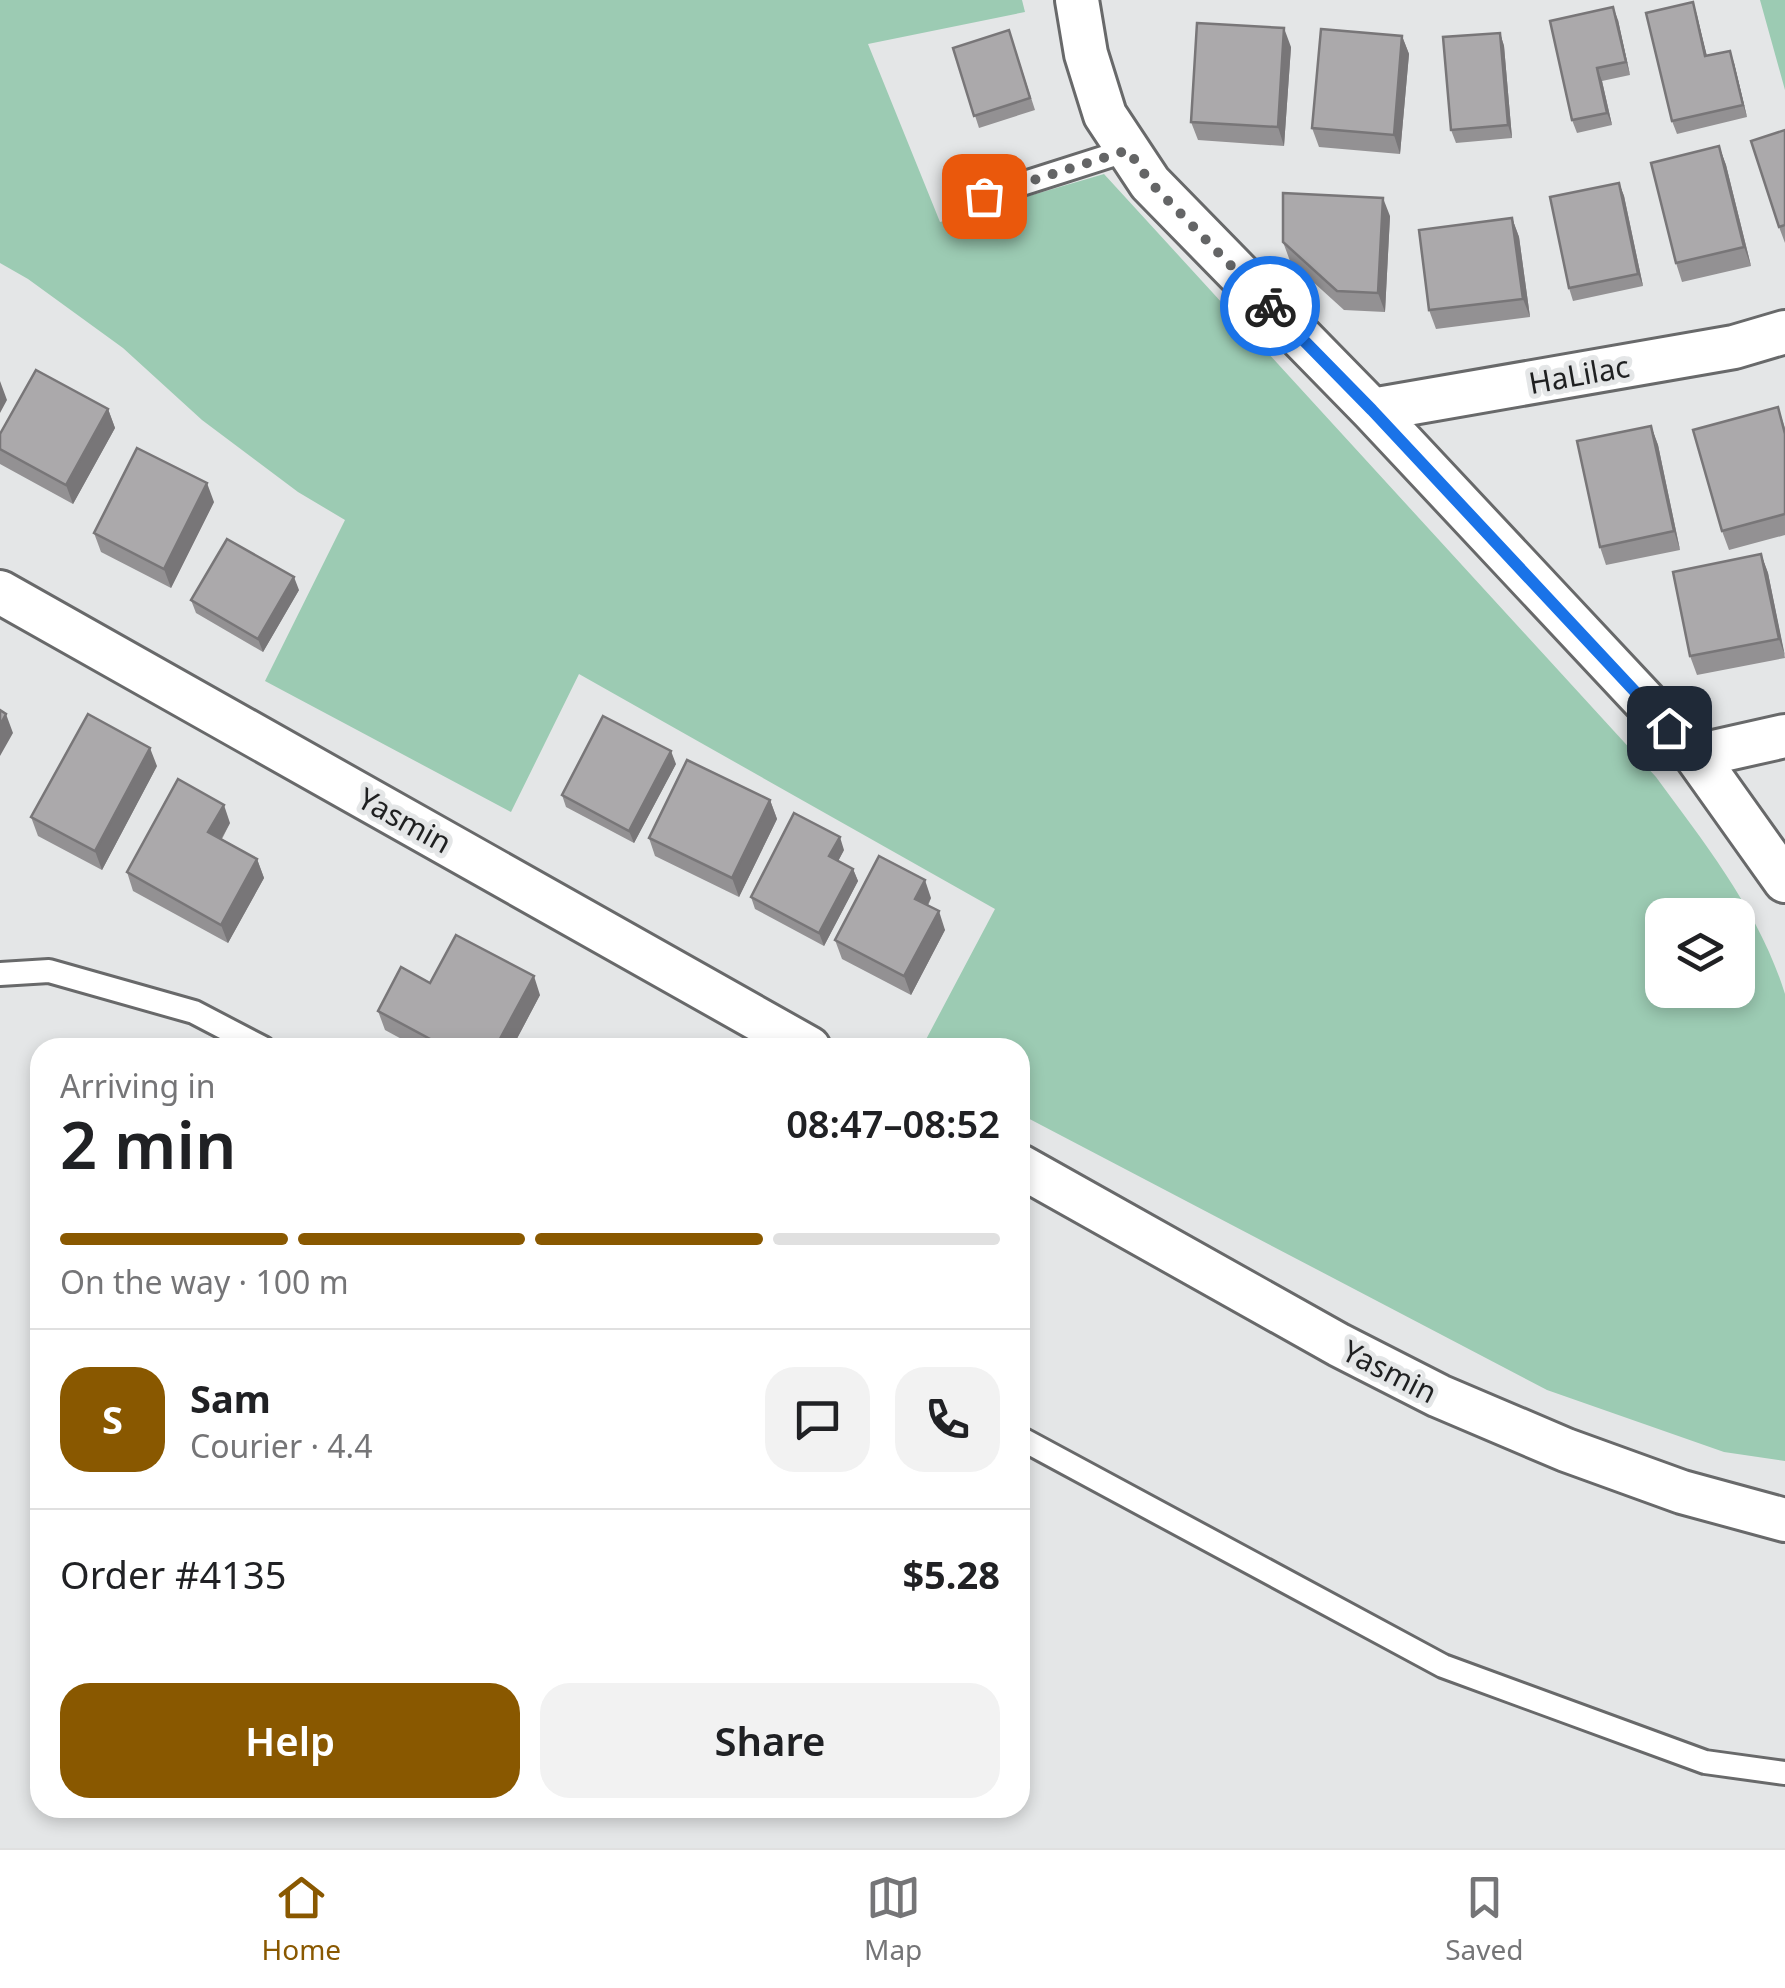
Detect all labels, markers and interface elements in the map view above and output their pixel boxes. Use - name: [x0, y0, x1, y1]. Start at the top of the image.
- pin: [942, 154, 1027, 239]
- icon: bag: [957, 169, 1012, 224]
- courier: [1220, 256, 1320, 356]
- icon: bike: [1243, 279, 1298, 334]
- street label: HaLilac: [1525, 345, 1633, 403]
- pin: [1627, 686, 1712, 771]
- icon: home: [1642, 701, 1697, 756]
- street label: Yasmin: [351, 778, 459, 862]
- map controls: [1645, 898, 1755, 1008]
- button: layers: [1645, 898, 1755, 1008]
- text: Arriving in: [60, 1064, 215, 1107]
- text: 08:47–08:52: [786, 1097, 1000, 1149]
- text: 2 min: [60, 1100, 236, 1188]
- text: On the way · 100 m: [60, 1260, 349, 1303]
- street label: Yasmin: [1336, 1330, 1444, 1412]
- button: chat: [765, 1367, 870, 1472]
- button: phone: [895, 1367, 1000, 1472]
- text: Sam: [190, 1372, 271, 1424]
- text: S: [102, 1393, 123, 1445]
- text: Courier · 4.4: [190, 1424, 373, 1467]
- text: Order #4135: [60, 1548, 286, 1600]
- text: $5.28: [902, 1548, 1000, 1600]
- button: Help: [60, 1683, 520, 1798]
- button: Share: [540, 1683, 1000, 1798]
- tab: Home: [261, 1870, 341, 1968]
- tab: Map: [864, 1870, 922, 1968]
- tab: Saved: [1445, 1870, 1524, 1968]

